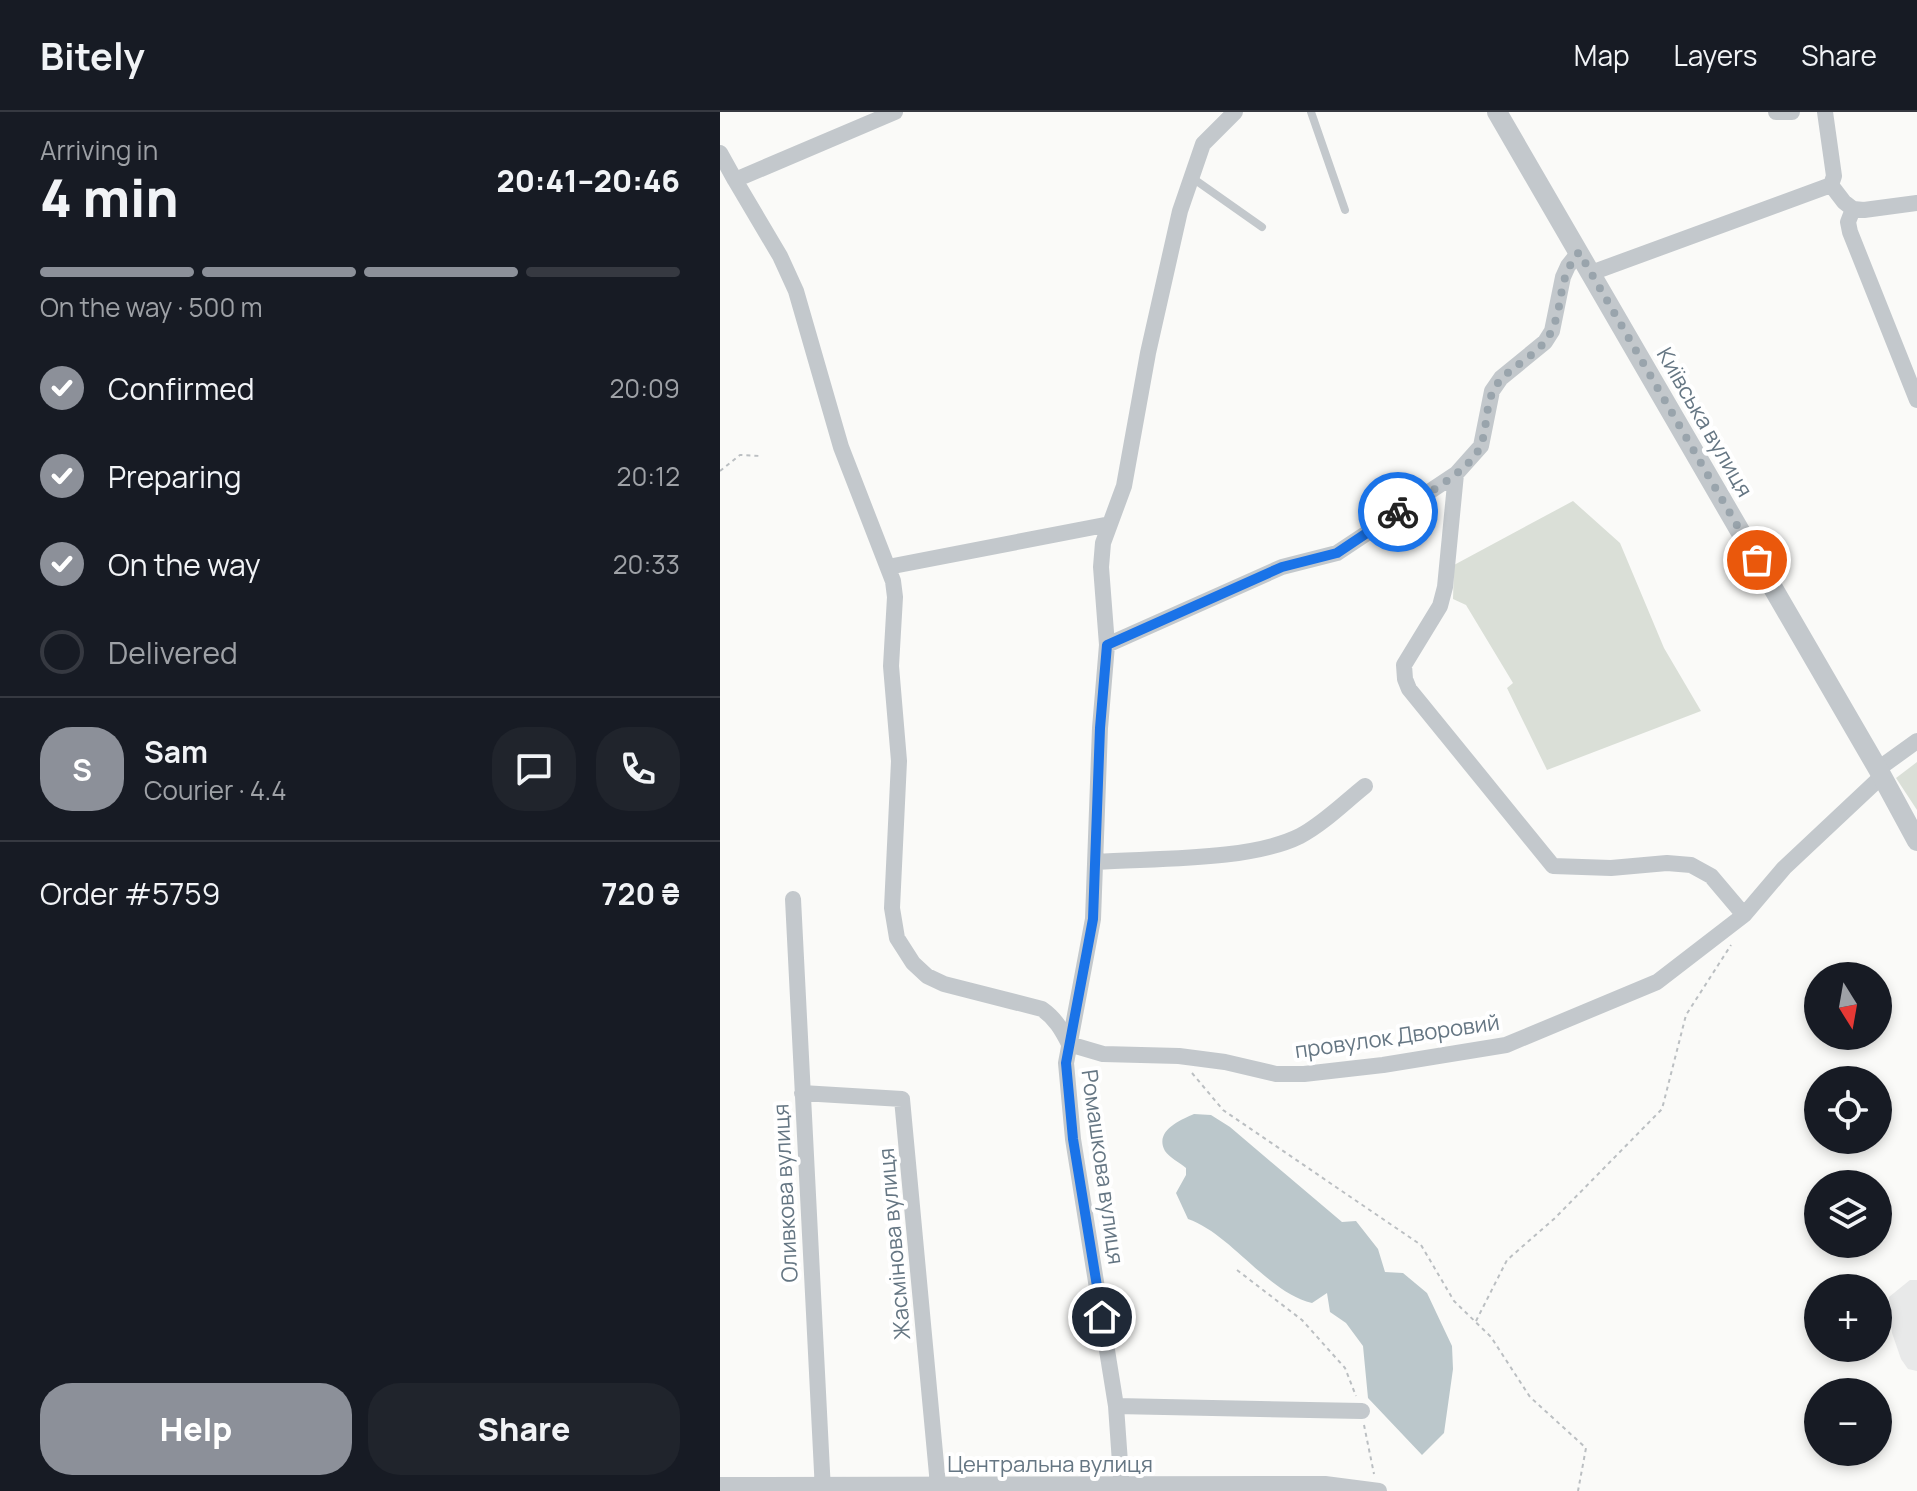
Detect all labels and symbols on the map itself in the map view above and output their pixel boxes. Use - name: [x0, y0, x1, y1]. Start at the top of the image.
- street label: Київська вулиця: [1650, 342, 1760, 502]
- courier: [1358, 472, 1438, 552]
- pin: [1723, 526, 1791, 594]
- north arrow: [1804, 962, 1892, 1050]
- street label: провулок Дворовий: [1293, 1007, 1501, 1065]
- street label: Ромашкова вулиця: [1074, 1068, 1132, 1266]
- street label: Оливкова вулиця: [765, 1103, 805, 1283]
- street label: Жасмінова вулиця: [871, 1147, 917, 1341]
- pin: [1068, 1283, 1136, 1351]
- street label: Центральна вулиця: [947, 1449, 1153, 1479]

